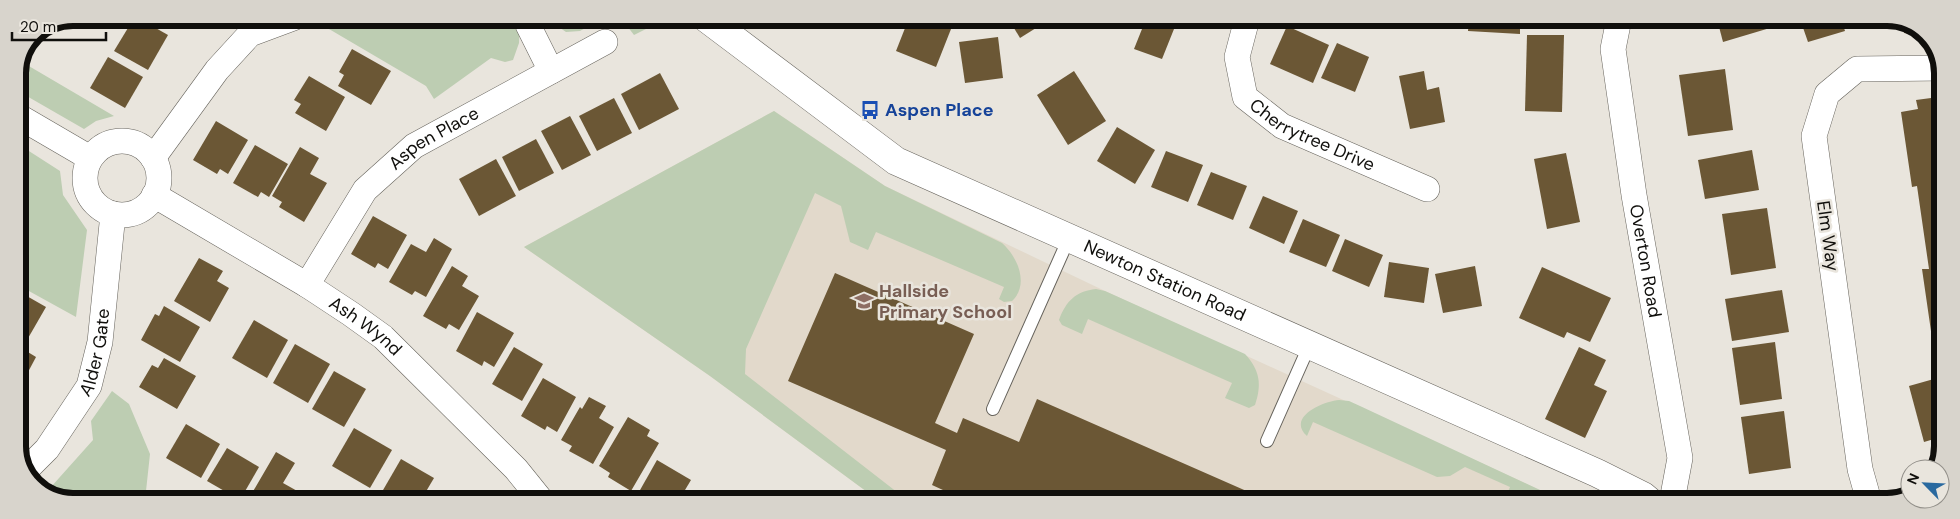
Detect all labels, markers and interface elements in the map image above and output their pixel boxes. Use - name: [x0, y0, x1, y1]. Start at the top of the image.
- scale bar: [12, 10, 106, 42]
- text: 20 m: [20, 17, 56, 37]
- street label: Cherrytree Drive: [1245, 93, 1378, 177]
- place label: Aspen Place: [885, 98, 994, 122]
- bus stop icon: Aspen Place: [859, 99, 881, 121]
- street label: Aspen Place: [383, 101, 483, 175]
- street label: Elm Way: [1811, 199, 1845, 273]
- street label: Overton Road: [1624, 202, 1667, 319]
- street label: Newton Station Road: [1080, 234, 1250, 327]
- place label: Hallside Primary School: [879, 279, 1012, 324]
- school or university icon: Hallside Primary School: [853, 290, 875, 312]
- street label: Ash Wynd: [324, 291, 407, 361]
- street label: Alder Gate: [73, 307, 115, 401]
- north arrow: [1900, 459, 1950, 509]
- text: N: [1903, 470, 1923, 487]

